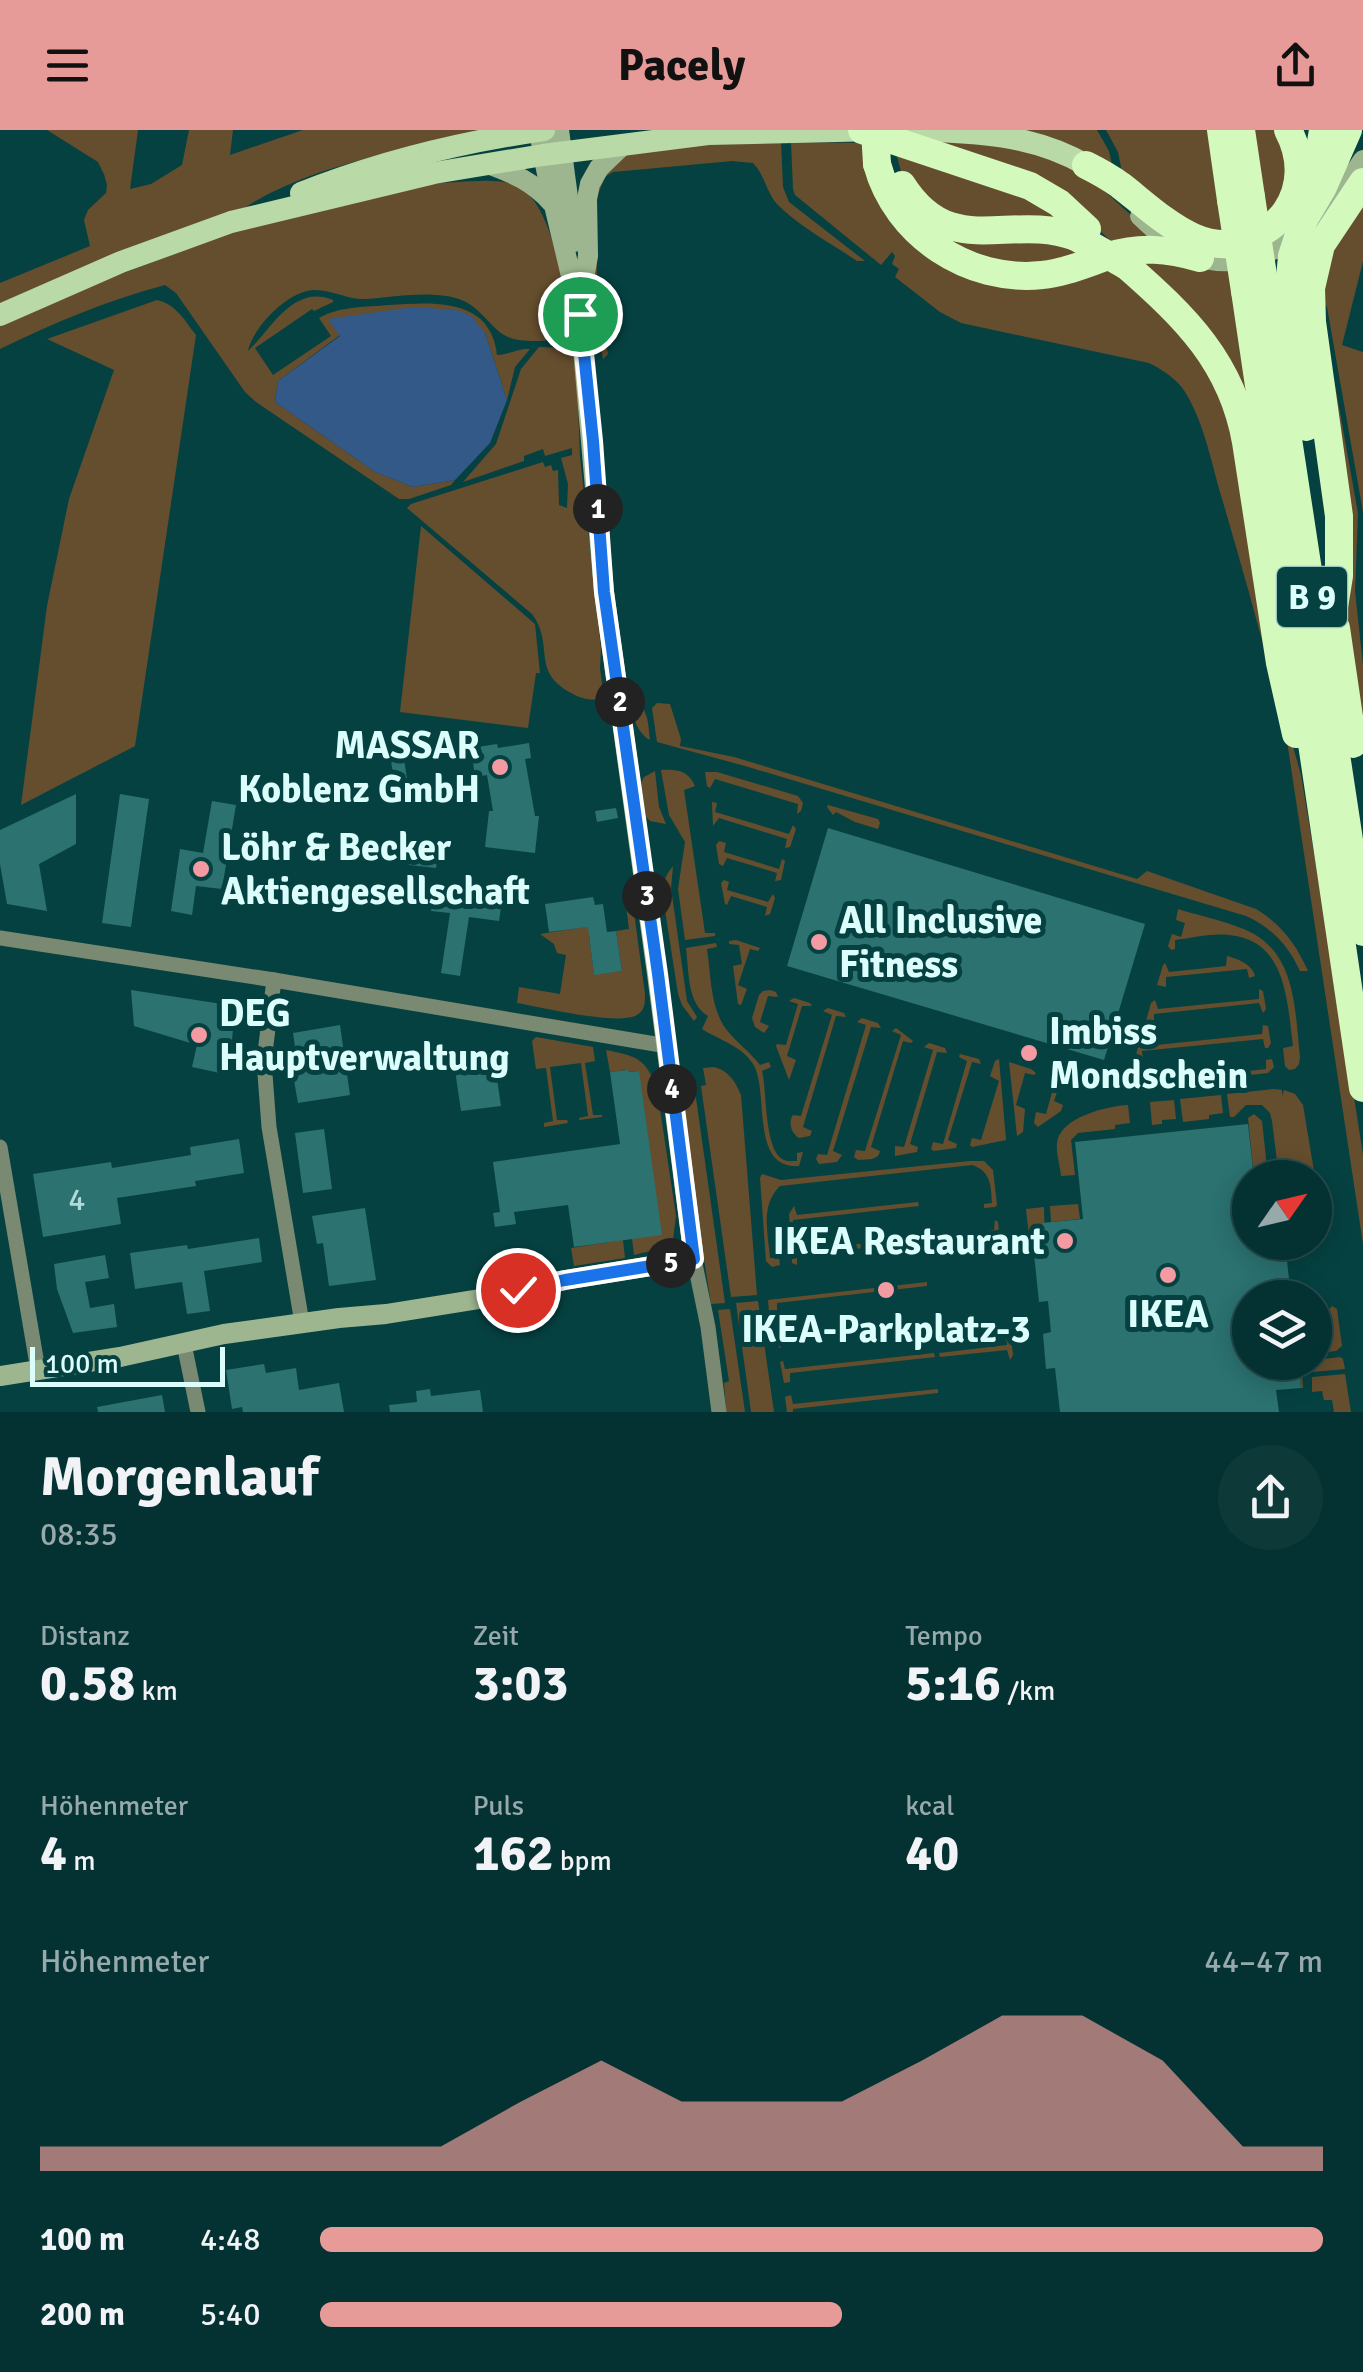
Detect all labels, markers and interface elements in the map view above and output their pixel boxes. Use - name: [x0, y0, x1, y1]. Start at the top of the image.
- icon: menu: [40, 38, 95, 93]
- text: Pacely: [618, 38, 745, 93]
- icon: share: [1268, 38, 1323, 93]
- pin: [538, 272, 623, 357]
- icon: arrive: [553, 287, 608, 342]
- pin: 1: [573, 484, 623, 534]
- text: 1: [590, 492, 606, 526]
- road number: B 9: [1277, 567, 1347, 627]
- pin: 2: [595, 677, 645, 727]
- text: 2: [612, 685, 628, 719]
- place label: MASSAR Koblenz GmbH: [238, 722, 480, 813]
- marker: MASSAR Koblenz GmbH: [489, 756, 511, 778]
- place label: Löhr & Becker Aktiengesellschaft: [221, 824, 530, 915]
- marker: Löhr & Becker Aktiengesellschaft: [190, 858, 212, 880]
- pin: 3: [622, 871, 672, 921]
- text: 3: [639, 879, 655, 913]
- place label: All Inclusive Fitness: [839, 897, 1042, 988]
- marker: All Inclusive Fitness: [808, 931, 830, 953]
- place label: DEG Hauptverwaltung: [219, 990, 510, 1081]
- place label: Imbiss Mondschein: [1049, 1008, 1248, 1099]
- marker: DEG Hauptverwaltung: [188, 1024, 210, 1046]
- marker: Imbiss Mondschein: [1018, 1042, 1040, 1064]
- pin: 4: [647, 1064, 697, 1114]
- text: 4: [664, 1072, 680, 1106]
- north arrow: [1232, 1160, 1332, 1260]
- map controls: [1232, 1160, 1332, 1380]
- house number: 4: [68, 1180, 86, 1219]
- place label: IKEA Restaurant: [773, 1218, 1045, 1265]
- marker: IKEA Restaurant: [1054, 1230, 1076, 1252]
- pin: 5: [646, 1238, 696, 1288]
- text: 5: [663, 1246, 679, 1280]
- pin: [476, 1248, 561, 1333]
- icon: check: [491, 1263, 546, 1318]
- marker: IKEA: [1157, 1264, 1179, 1286]
- marker: IKEA-Parkplatz-3: [875, 1279, 897, 1301]
- button: layers: [1232, 1280, 1332, 1380]
- place label: IKEA: [1127, 1291, 1209, 1338]
- place label: IKEA-Parkplatz-3: [741, 1306, 1031, 1353]
- scale bar: [30, 1342, 225, 1386]
- text: 100 m: [45, 1347, 119, 1381]
- text: Morgenlauf: [40, 1443, 318, 1511]
- button: share: [1218, 1445, 1323, 1550]
- text: 08:35: [40, 1515, 118, 1554]
- text: Distanz: [40, 1619, 130, 1653]
- text: Zeit: [473, 1619, 519, 1653]
- text: Tempo: [905, 1619, 983, 1653]
- text: 0.58: [40, 1653, 135, 1715]
- text: 3:03: [473, 1653, 568, 1715]
- text: 5:16: [905, 1653, 1001, 1715]
- text: km: [135, 1674, 178, 1708]
- text: /km: [1001, 1674, 1055, 1708]
- text: Höhenmeter: [40, 1789, 188, 1823]
- text: Puls: [473, 1789, 524, 1823]
- text: kcal: [905, 1789, 954, 1823]
- text: 4: [40, 1823, 67, 1885]
- text: 162: [473, 1823, 554, 1885]
- text: 40: [905, 1823, 959, 1885]
- text: m: [67, 1844, 96, 1878]
- text: bpm: [554, 1844, 612, 1878]
- text: Höhenmeter: [40, 1942, 209, 1981]
- text: 44–47 m: [1204, 1942, 1323, 1981]
- text: 100 m: [40, 2220, 125, 2259]
- text: 4:48: [200, 2220, 260, 2259]
- text: 200 m: [40, 2295, 125, 2334]
- text: 5:40: [200, 2295, 260, 2334]

